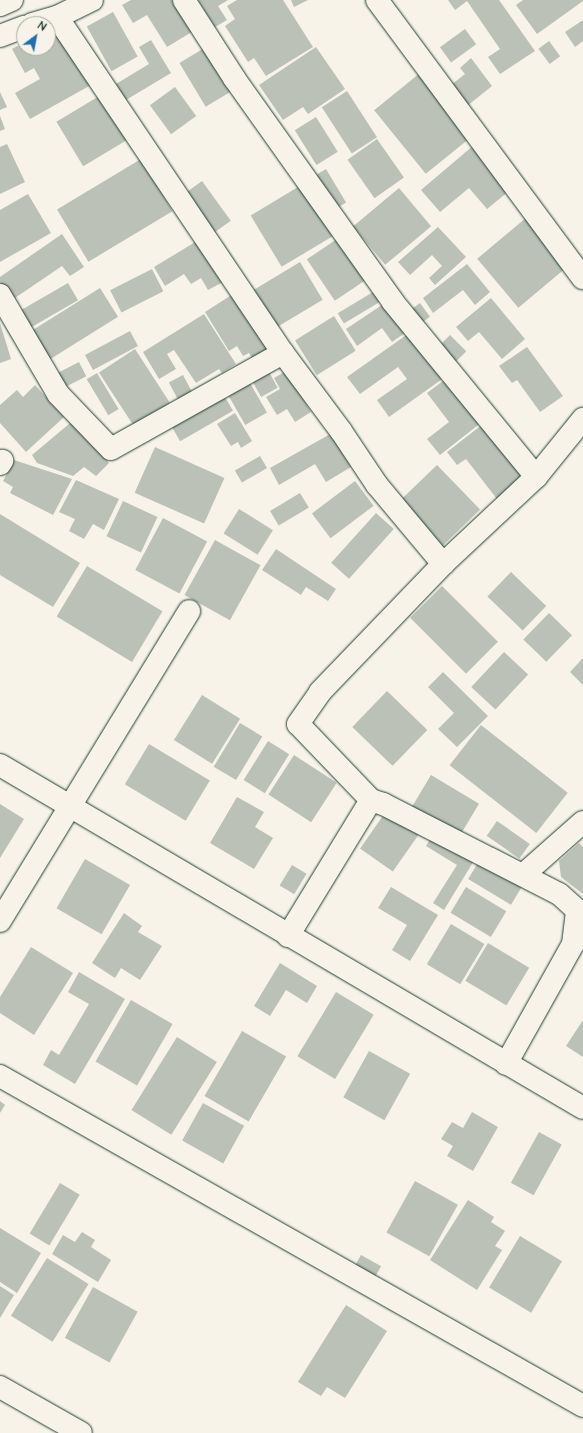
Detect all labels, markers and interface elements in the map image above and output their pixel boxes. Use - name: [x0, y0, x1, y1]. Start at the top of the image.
- north arrow: [16, 16, 56, 56]
- text: N: [35, 18, 49, 34]

